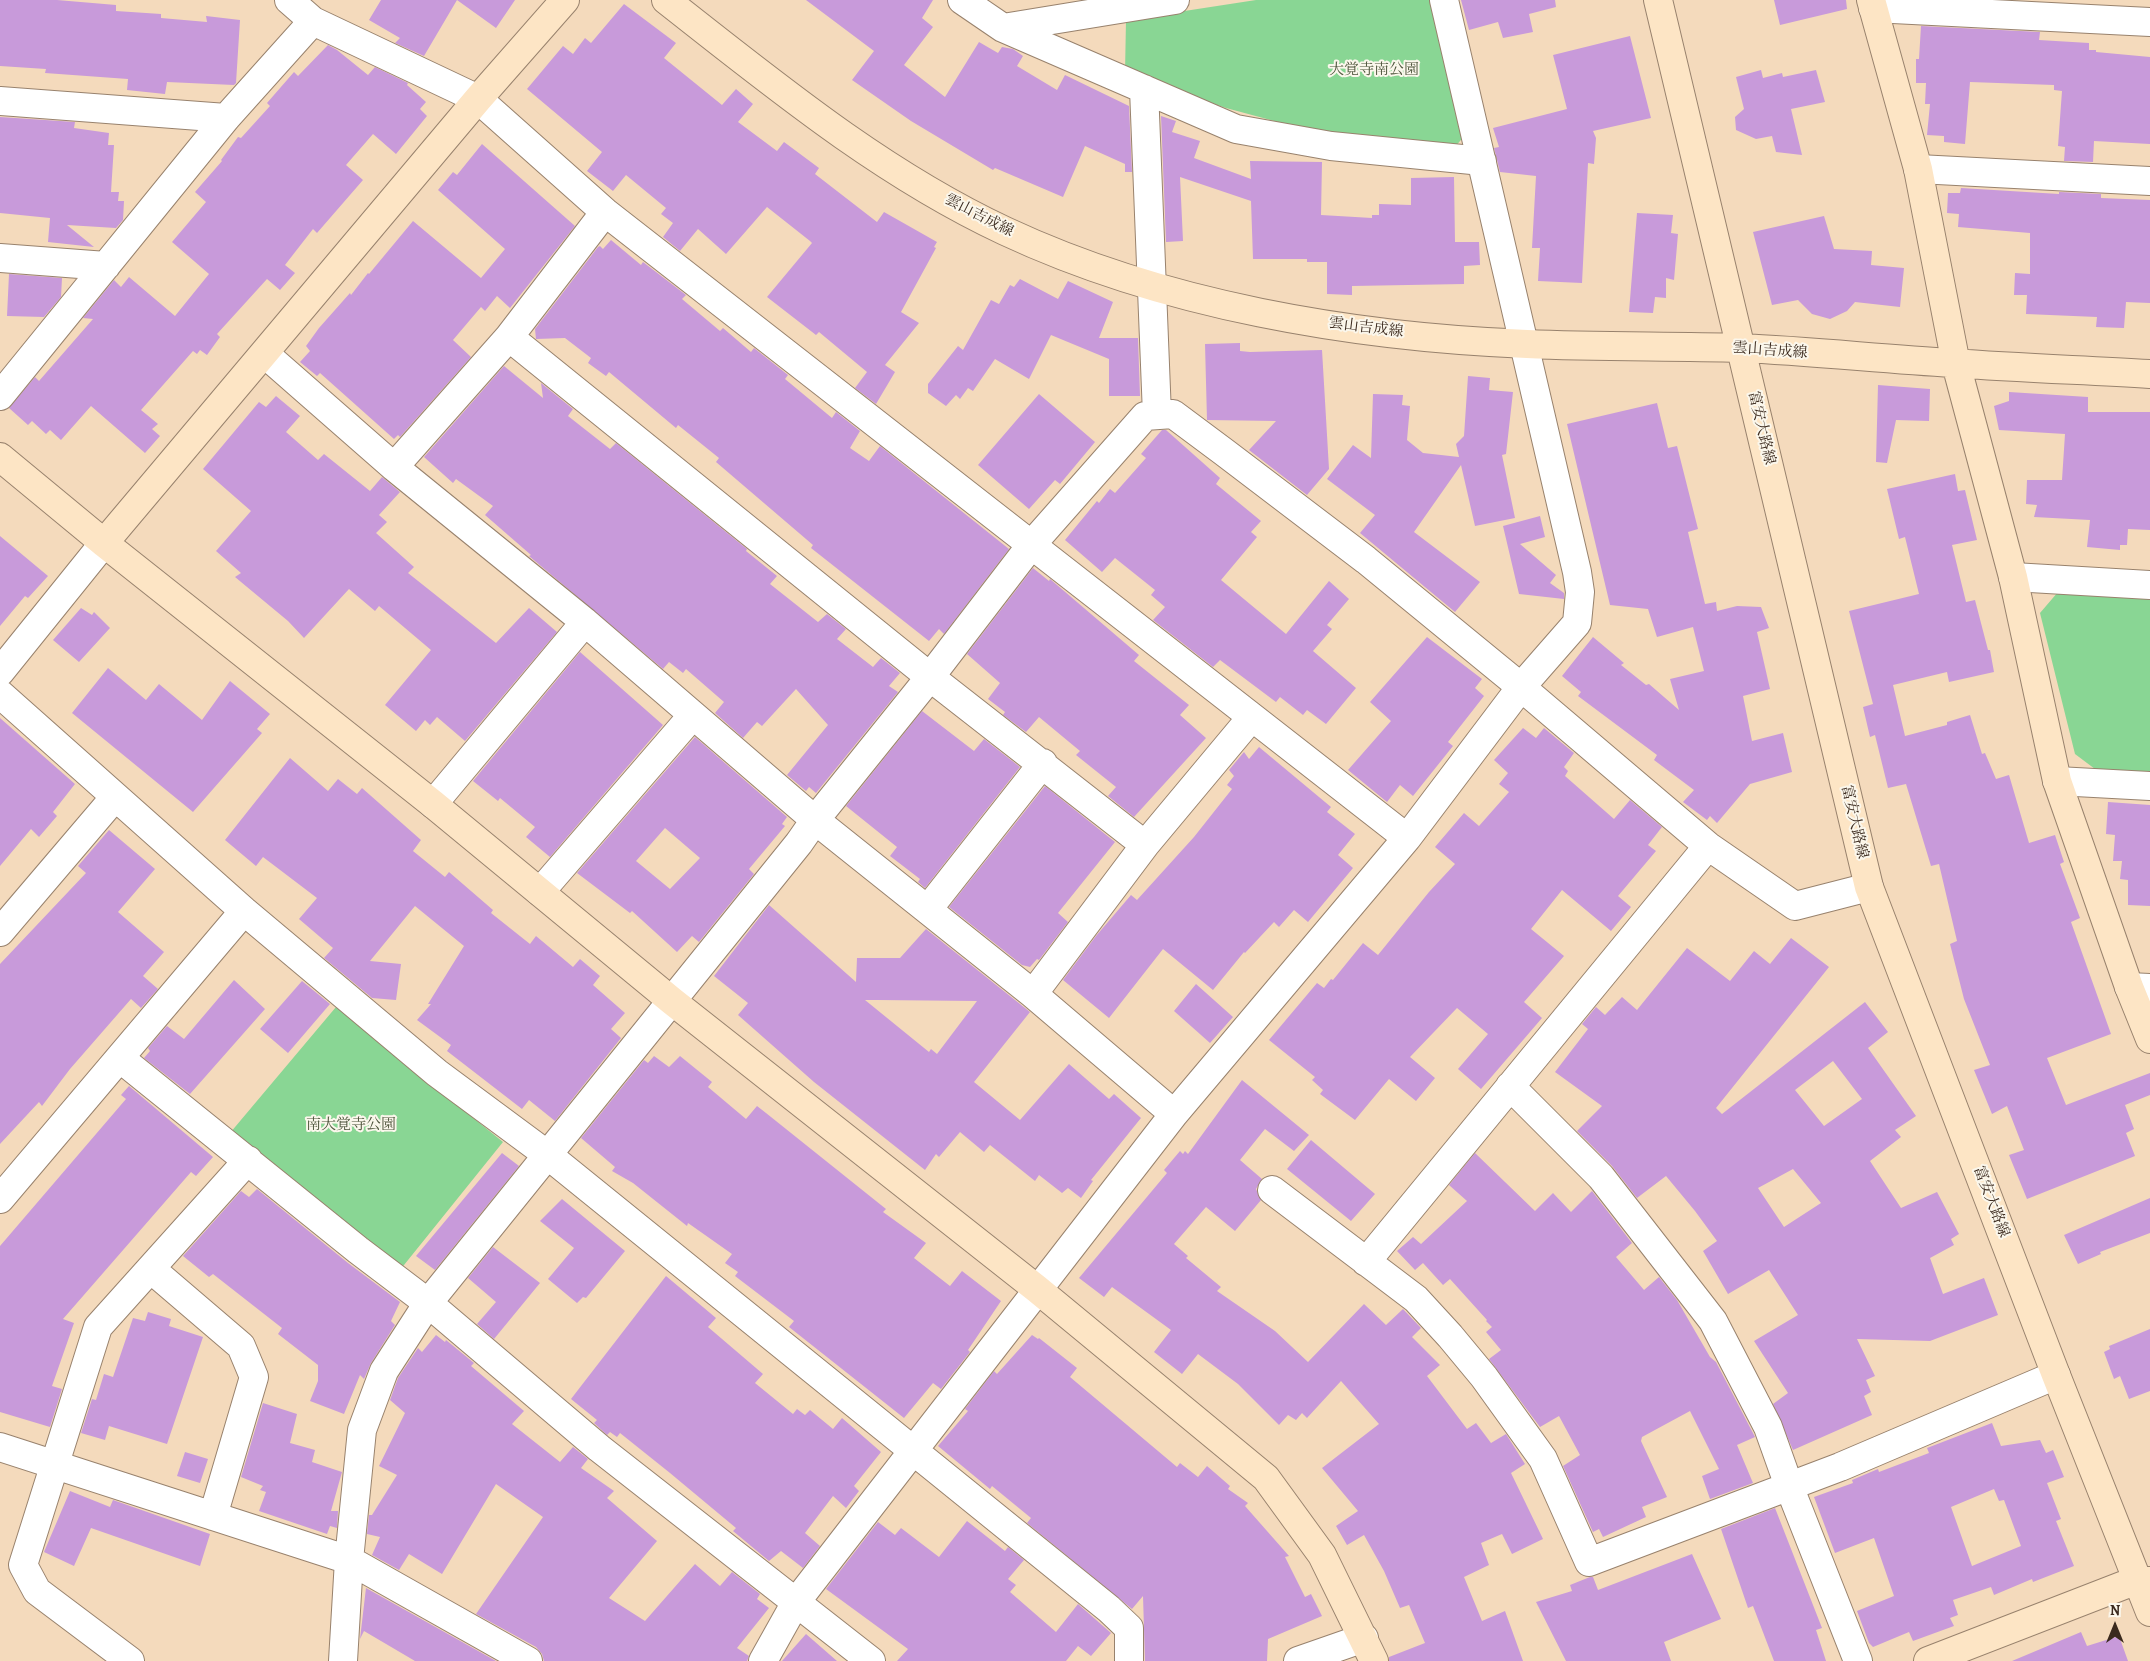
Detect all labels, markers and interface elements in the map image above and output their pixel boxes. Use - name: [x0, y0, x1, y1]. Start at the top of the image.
- park label: 大覚寺南公園: [1329, 61, 1419, 79]
- street label: 雲山吉成線: [942, 191, 1016, 241]
- street label: 雲山吉成線: [1328, 314, 1404, 342]
- street label: 雲山吉成線: [1732, 339, 1808, 363]
- street label: 富安大路線: [1744, 389, 1778, 467]
- street label: 富安大路線: [1837, 783, 1871, 861]
- park label: 南大覚寺公園: [306, 1116, 396, 1134]
- street label: 富安大路線: [1969, 1164, 2013, 1240]
- north arrow: [2090, 1601, 2140, 1651]
- text: N: [2110, 1601, 2120, 1620]

